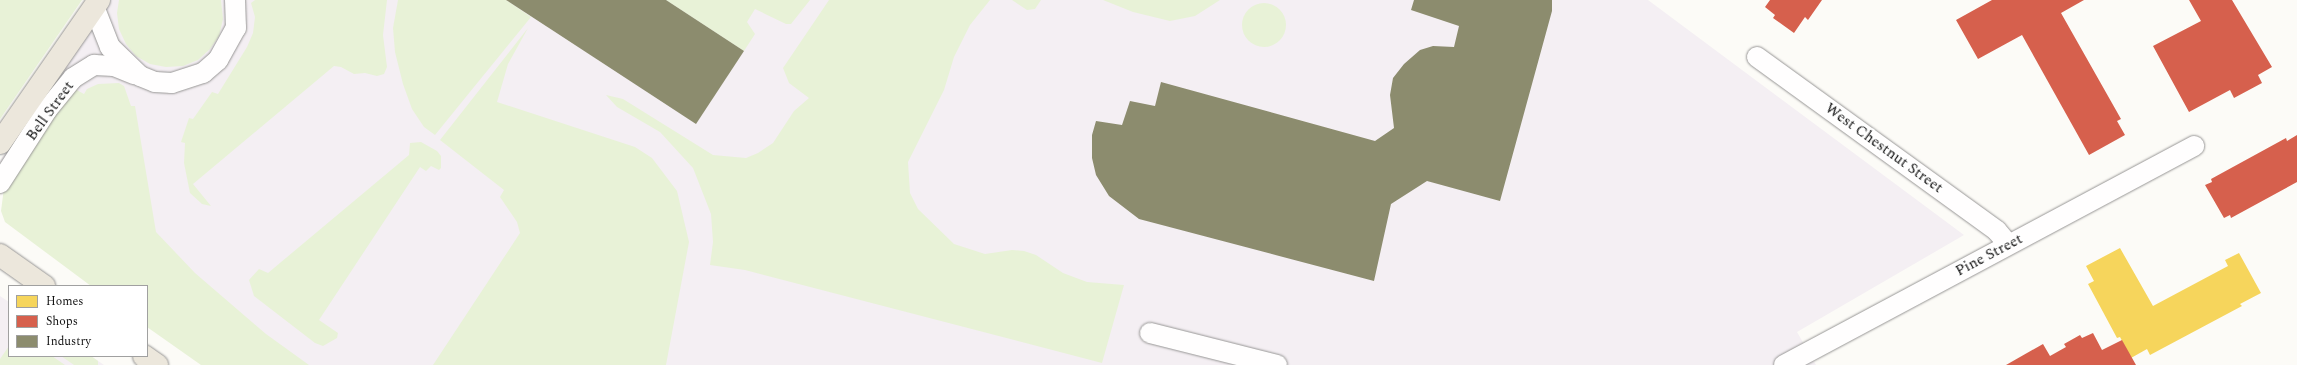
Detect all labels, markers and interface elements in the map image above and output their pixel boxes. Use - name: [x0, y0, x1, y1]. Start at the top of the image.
- street label: Bell Street: [22, 78, 78, 144]
- street label: West Chestnut Street: [1822, 99, 1946, 197]
- street label: Pine Street: [1952, 230, 2026, 280]
- legend: [8, 285, 148, 357]
- text: Homes: [46, 292, 84, 311]
- text: Shops: [46, 312, 78, 331]
- text: Industry: [46, 332, 91, 351]

